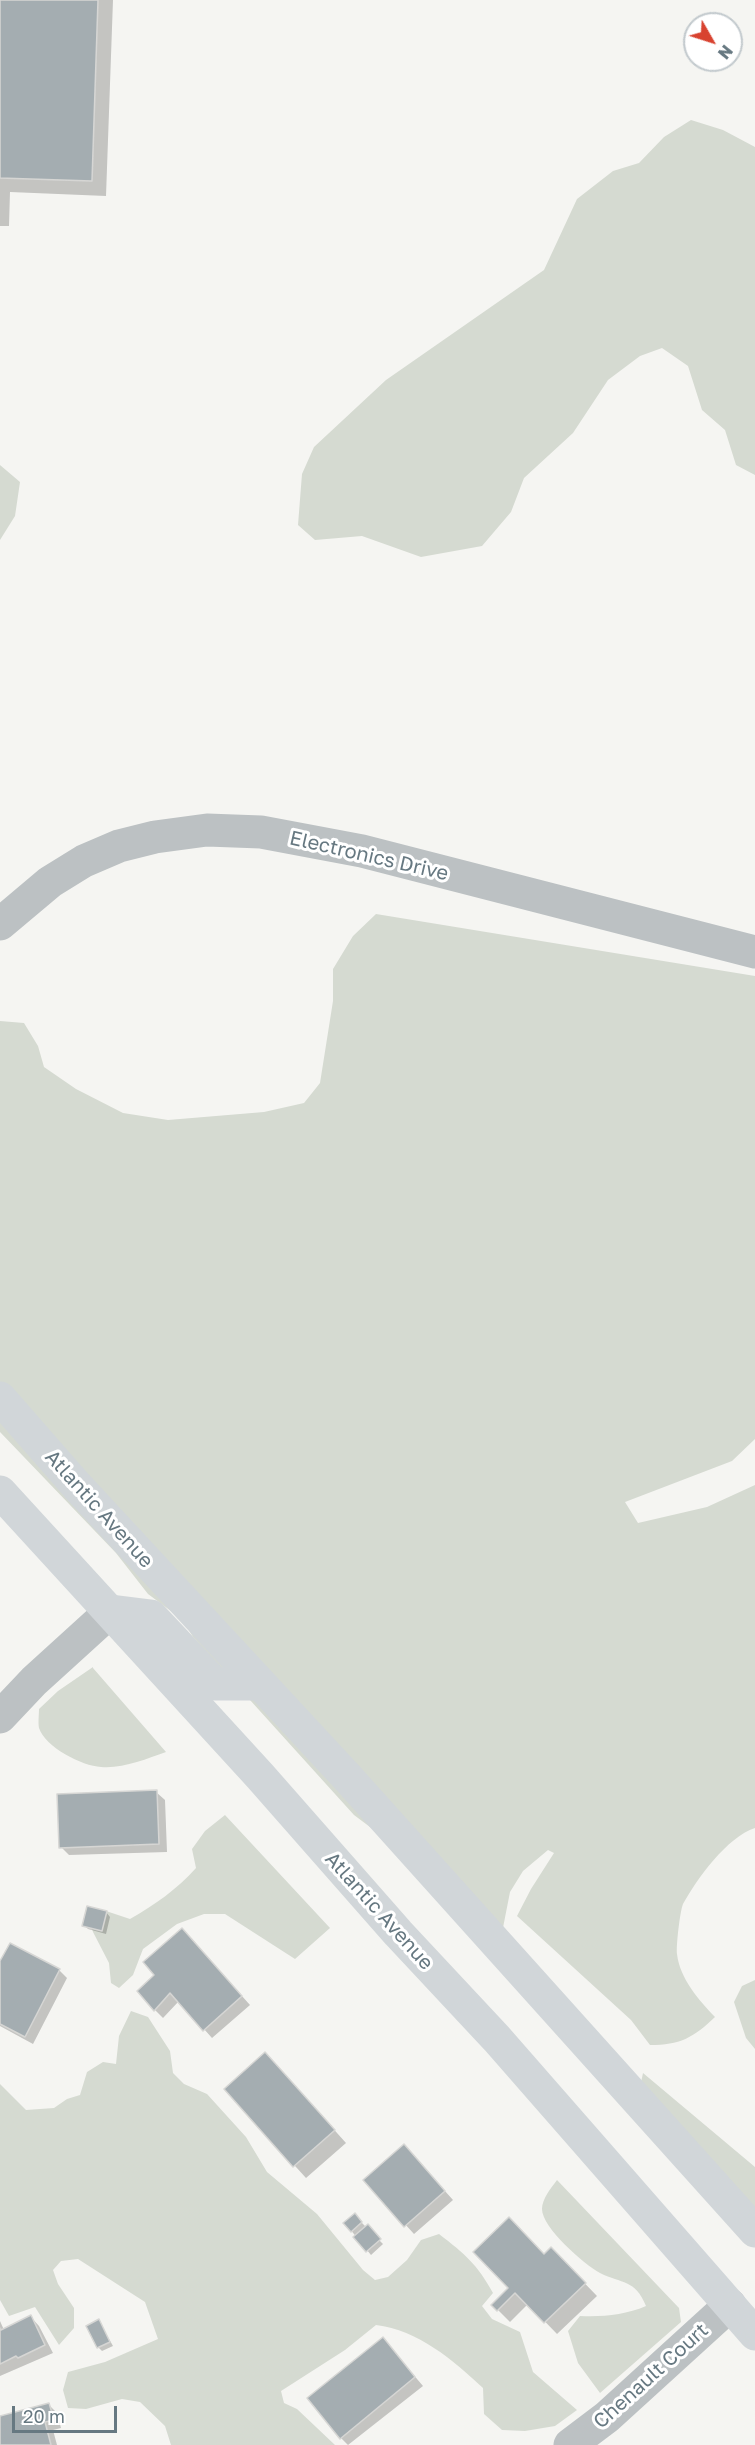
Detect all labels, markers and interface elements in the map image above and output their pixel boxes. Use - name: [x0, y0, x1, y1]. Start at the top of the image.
- north arrow: [683, 12, 743, 72]
- text: N: [714, 41, 737, 63]
- street label: Electronics Drive: [287, 826, 451, 886]
- street label: Atlantic Avenue: [40, 1445, 158, 1573]
- street label: Atlantic Avenue: [320, 1847, 438, 1975]
- street label: Chenault Court: [589, 2318, 713, 2434]
- scale bar: [15, 2394, 120, 2432]
- text: 20 m: [23, 2405, 65, 2427]

